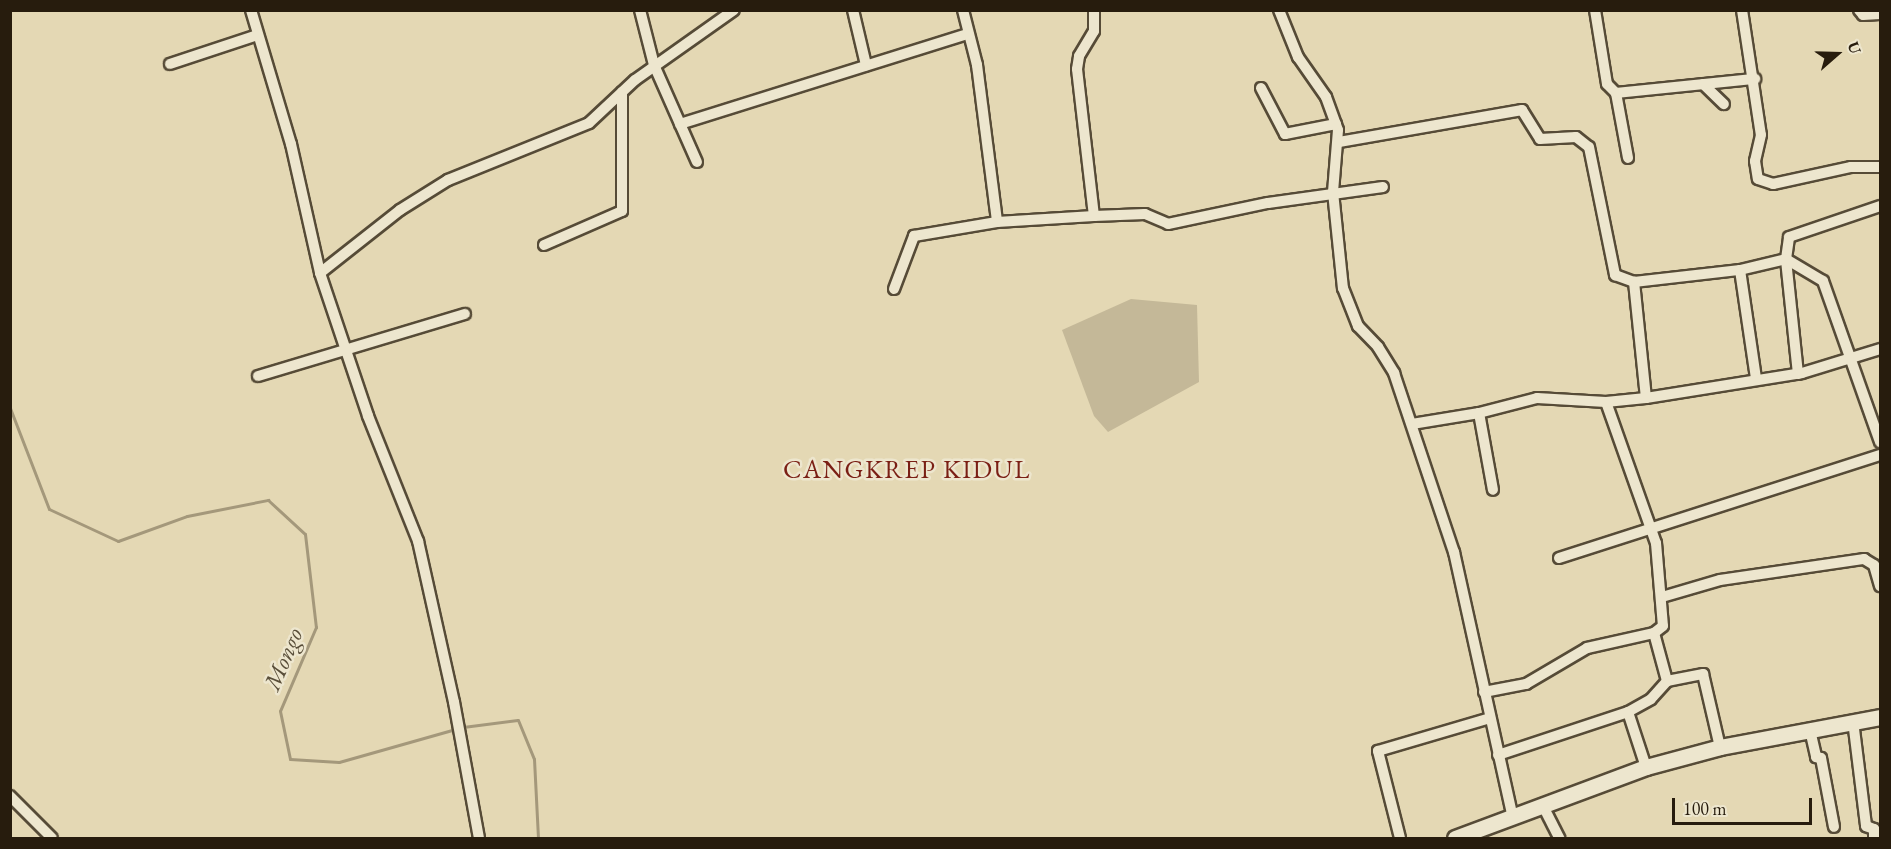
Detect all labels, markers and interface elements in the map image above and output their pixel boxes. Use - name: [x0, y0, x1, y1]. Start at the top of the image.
- north arrow: [1807, 24, 1867, 84]
- text: U: [1842, 38, 1866, 57]
- district label: CANGKREP KIDUL: [783, 454, 1031, 486]
- water label: Mongo: [257, 624, 309, 694]
- scale bar: [1675, 786, 1814, 824]
- text: 100 m: [1683, 797, 1727, 820]

